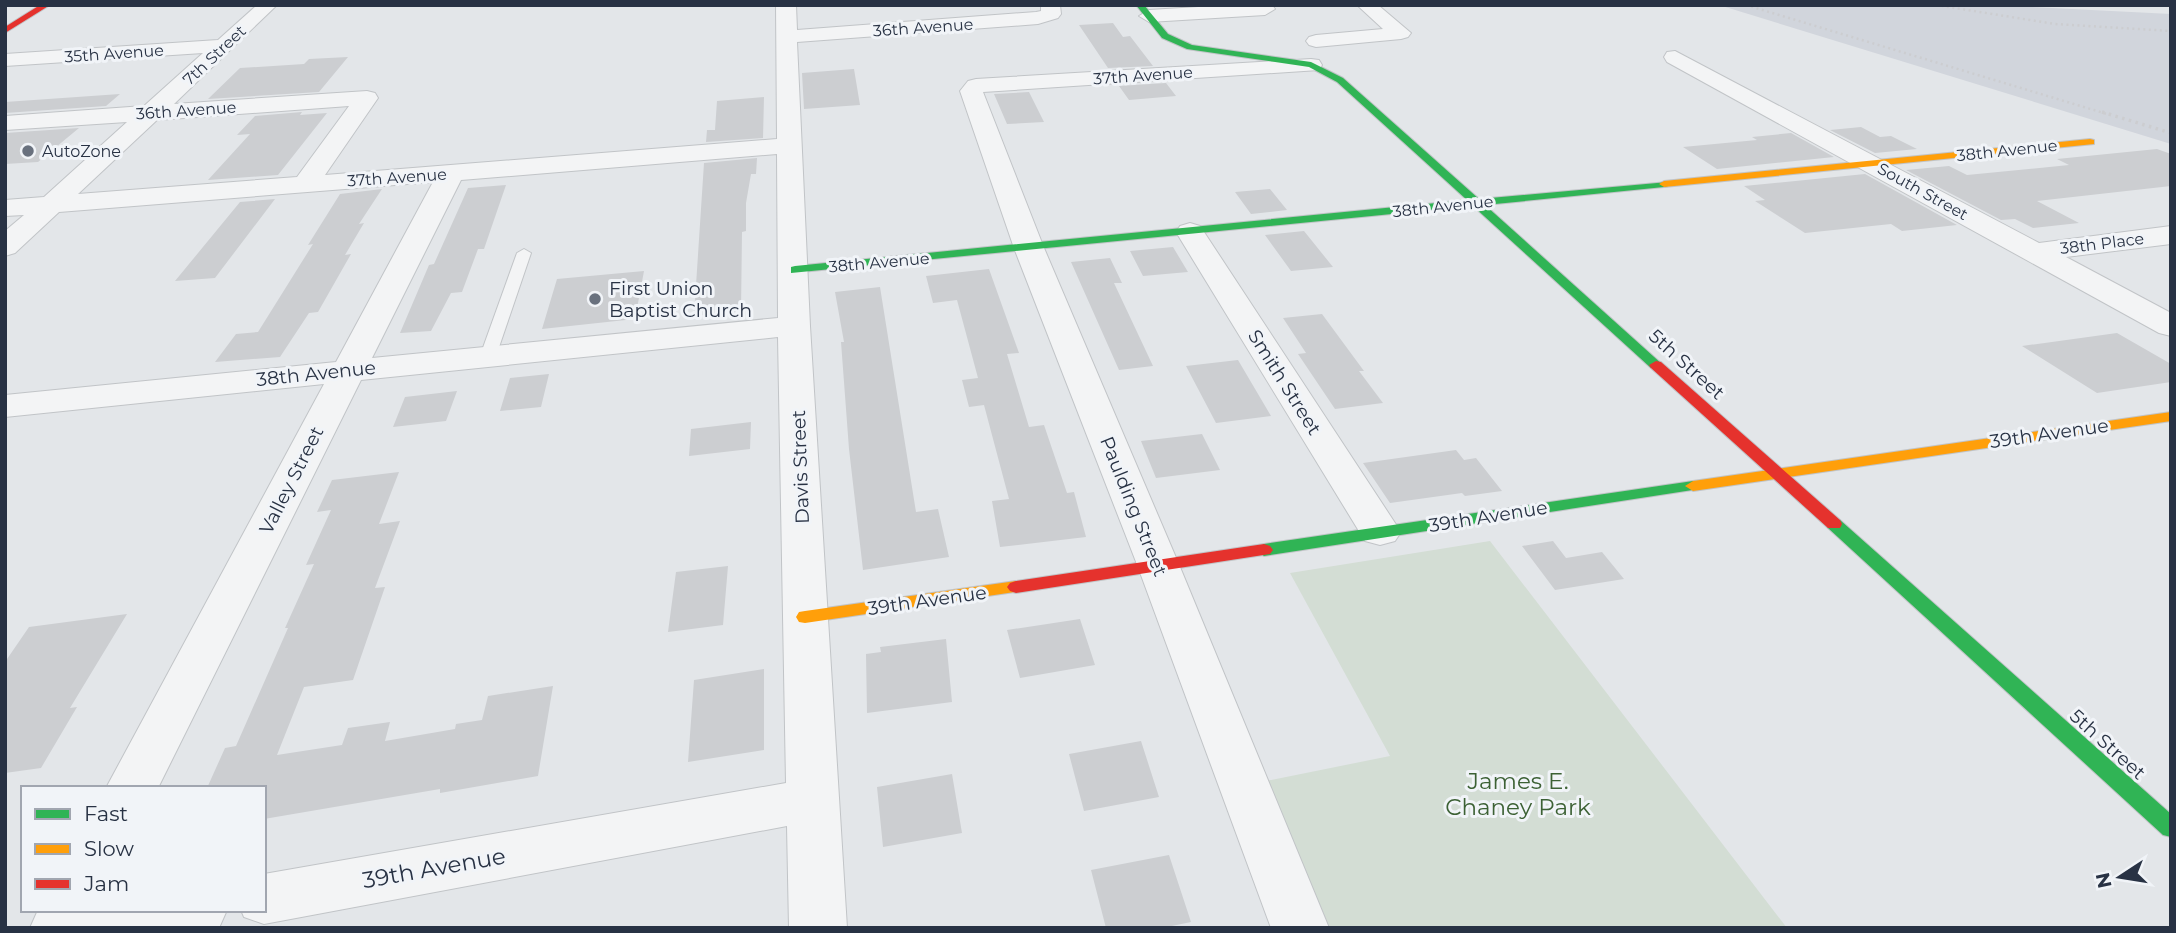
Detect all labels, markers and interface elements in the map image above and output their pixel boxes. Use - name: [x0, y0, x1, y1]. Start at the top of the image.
- street label: 36th Avenue: [872, 15, 974, 40]
- street label: 7th Street: [179, 21, 250, 89]
- street label: 35th Avenue: [64, 41, 164, 66]
- street label: 37th Avenue: [1093, 63, 1194, 88]
- street label: 36th Avenue: [135, 98, 237, 123]
- street label: 38th Avenue: [1956, 136, 2058, 165]
- place label: AutoZone: [42, 142, 121, 161]
- marker: AutoZone: [20, 143, 36, 159]
- street label: South Street: [1874, 159, 1972, 224]
- street label: 37th Avenue: [347, 165, 448, 190]
- street label: 38th Avenue: [1392, 192, 1494, 221]
- street label: 38th Place: [2059, 229, 2145, 258]
- street label: 38th Avenue: [828, 249, 930, 276]
- place label: First Union Baptist Church: [609, 277, 752, 322]
- marker: First Union Baptist Church: [587, 291, 603, 307]
- street label: 5th Street: [1644, 324, 1729, 404]
- street label: Smith Street: [1243, 325, 1326, 439]
- street label: 38th Avenue: [255, 356, 377, 391]
- street label: Davis Street: [787, 409, 814, 524]
- street label: 39th Avenue: [1988, 414, 2110, 453]
- street label: Valley Street: [254, 422, 329, 538]
- street label: Paulding Street: [1095, 433, 1172, 580]
- street label: 39th Avenue: [1427, 496, 1549, 537]
- street label: 39th Avenue: [866, 581, 988, 620]
- street label: 5th Street: [2065, 704, 2150, 784]
- park label: James E. Chaney Park: [1445, 767, 1591, 821]
- legend: [21, 786, 266, 912]
- text: Fast: [84, 801, 128, 826]
- text: Slow: [84, 836, 134, 861]
- street label: 39th Avenue: [360, 842, 508, 894]
- north arrow: [2085, 842, 2155, 912]
- text: Jam: [83, 871, 129, 896]
- text: N: [2091, 871, 2117, 890]

